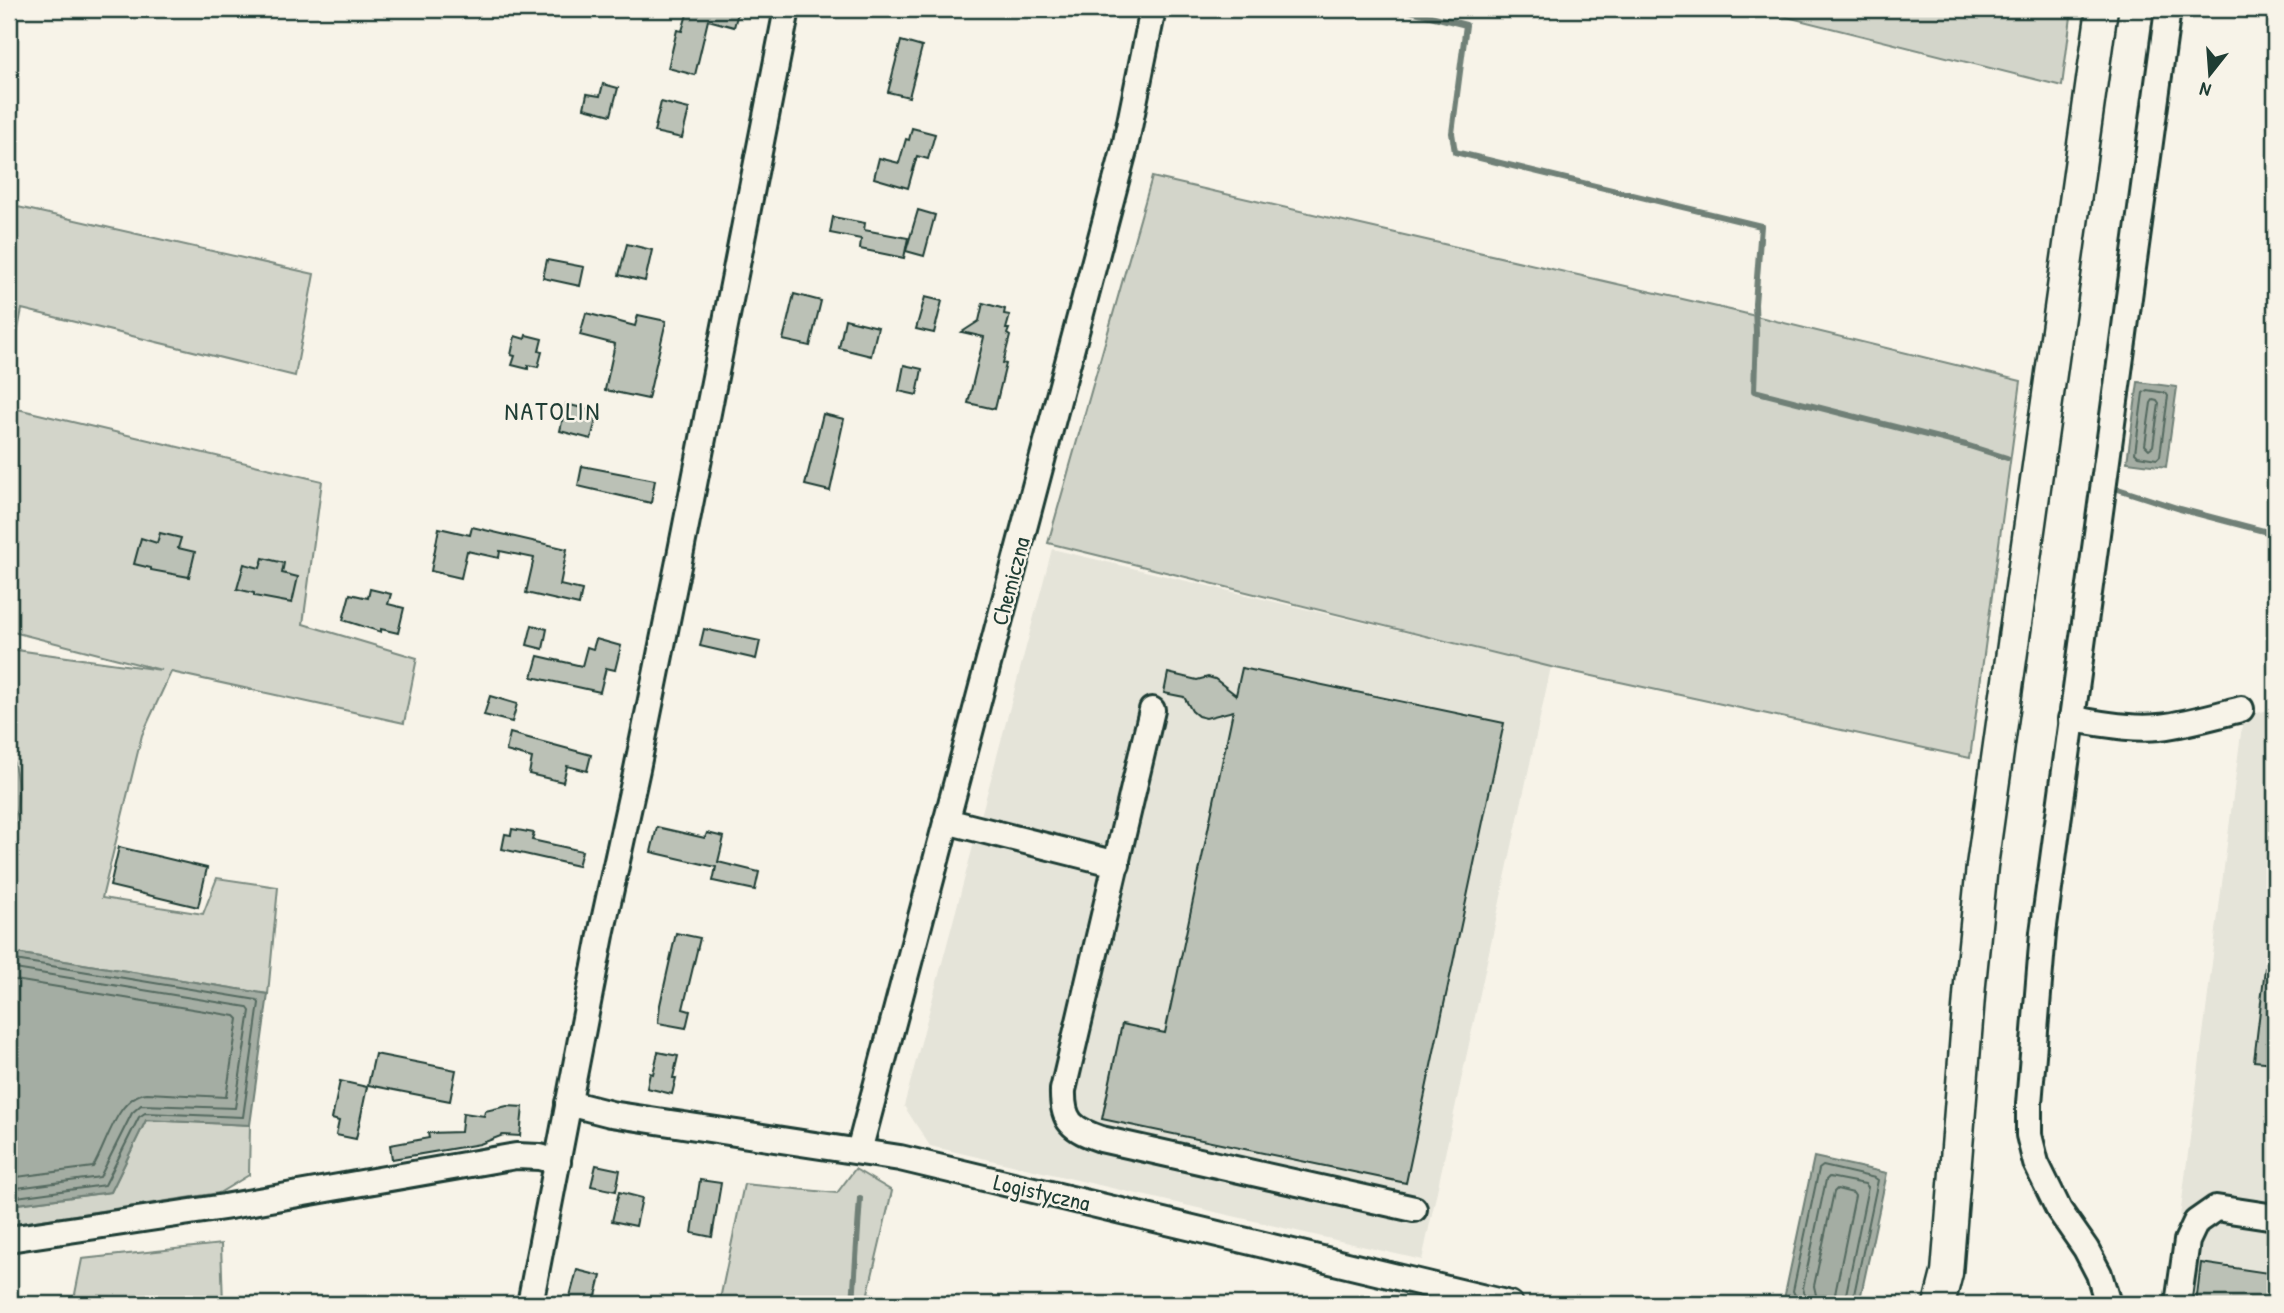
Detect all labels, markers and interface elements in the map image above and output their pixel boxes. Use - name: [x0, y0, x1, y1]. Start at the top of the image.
- north arrow: [2176, 38, 2246, 108]
- text: N: [2196, 76, 2214, 104]
- district label: NATOLIN: [505, 393, 601, 428]
- street label: Chemiczna: [983, 533, 1037, 629]
- street label: Logistyczna: [991, 1166, 1093, 1218]

